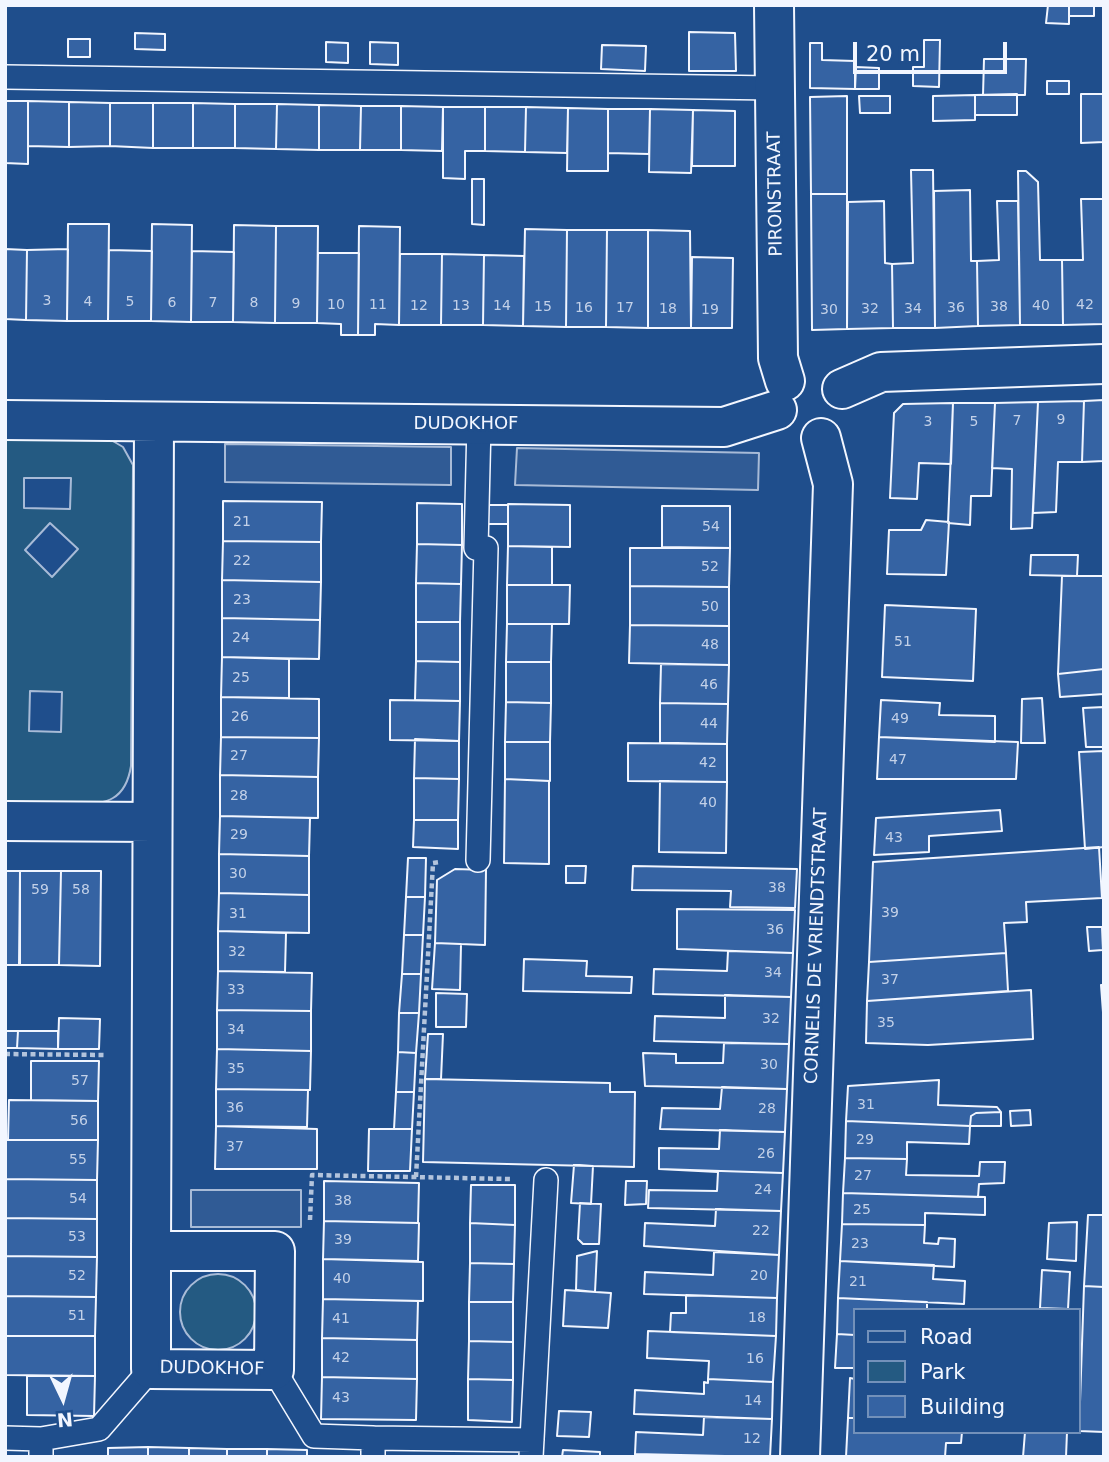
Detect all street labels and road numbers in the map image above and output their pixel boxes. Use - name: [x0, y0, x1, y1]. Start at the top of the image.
- street label: PIRONSTRAAT: [764, 131, 788, 257]
- street label: DUDOKHOF: [414, 413, 518, 435]
- street label: CORNELIS DE VRIENDTSTRAAT: [801, 808, 833, 1084]
- street label: DUDOKHOF: [159, 1357, 265, 1381]

